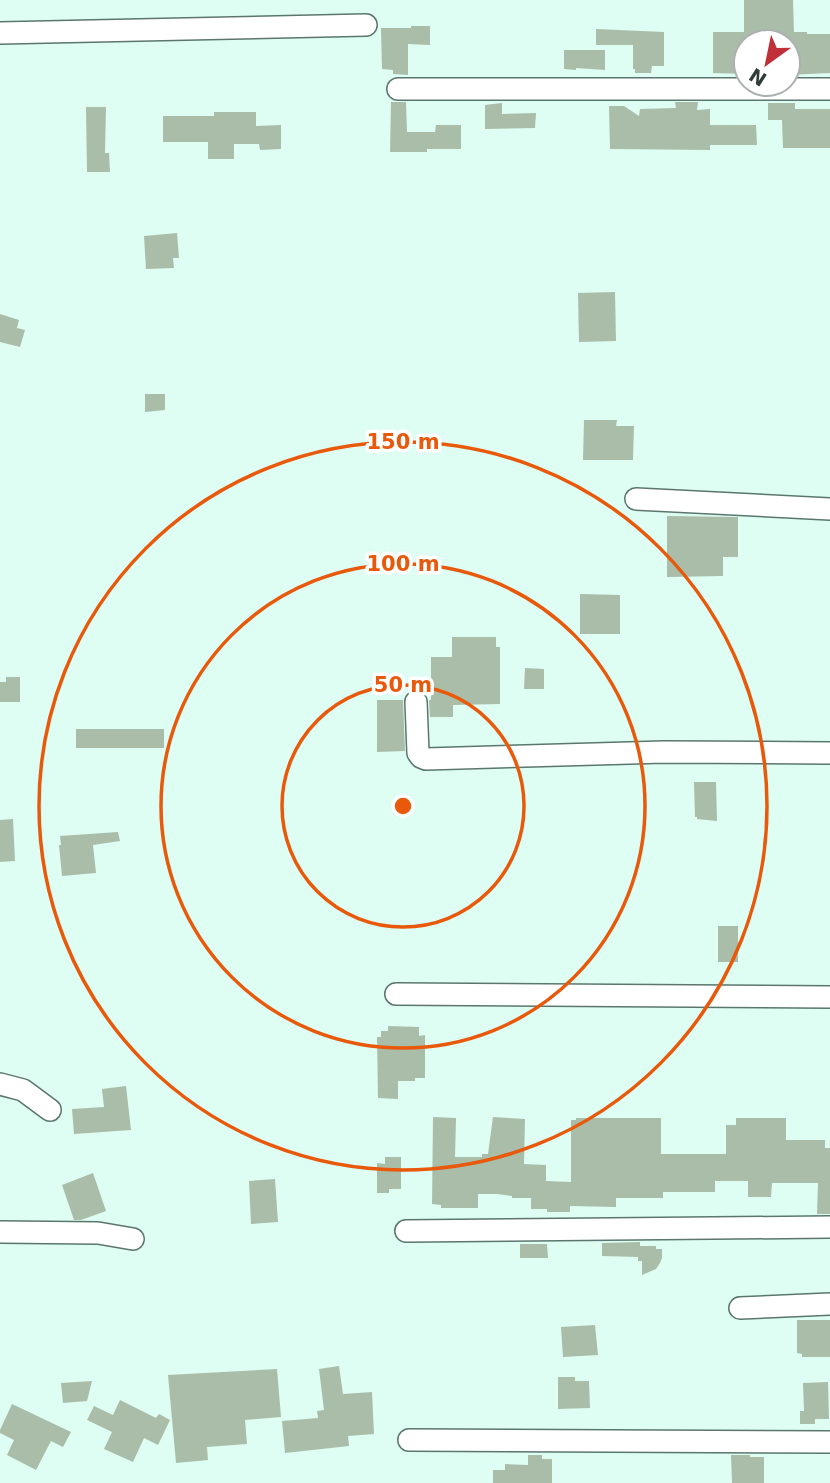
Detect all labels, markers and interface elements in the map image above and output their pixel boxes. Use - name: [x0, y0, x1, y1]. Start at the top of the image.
- north arrow: [732, 28, 802, 98]
- text: N: [745, 64, 770, 91]
- text: 150 m: [366, 430, 440, 454]
- text: 100 m: [366, 552, 440, 576]
- text: 50 m: [374, 673, 432, 697]
- centre of rings: [391, 794, 415, 818]

